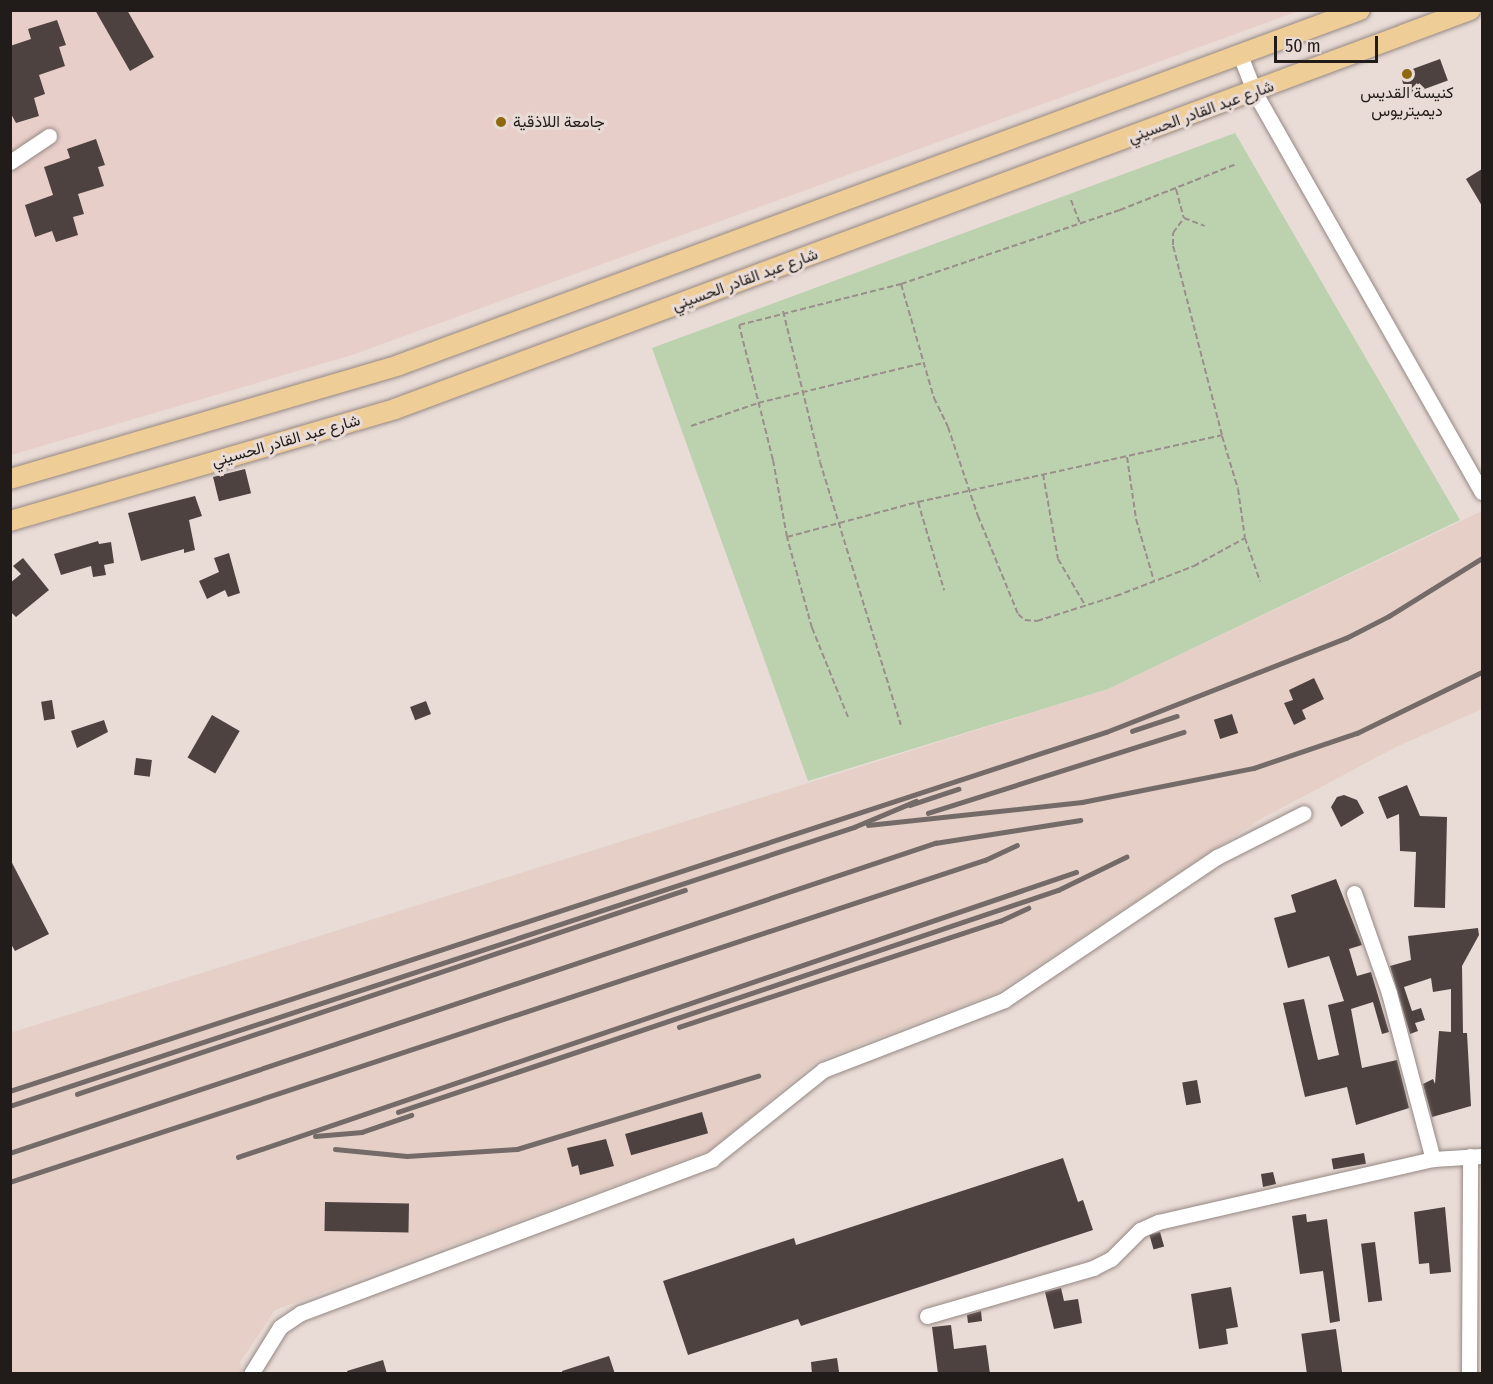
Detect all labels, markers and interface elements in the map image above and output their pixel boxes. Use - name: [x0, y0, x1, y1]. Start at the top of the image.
- scale bar: [1277, 24, 1380, 62]
- text: 50 m: [1285, 35, 1321, 57]
- marker: كنيسة القديس ديميتريوس: [1400, 67, 1414, 81]
- street label: شارع عبد القادر الحسيني: [1125, 77, 1277, 147]
- place label: كنيسة القديس ديميتريوس: [1360, 83, 1454, 121]
- place label: جامعة اللاذقية: [513, 112, 605, 132]
- marker: جامعة اللاذقية: [494, 115, 508, 129]
- street label: شارع عبد القادر الحسيني: [669, 245, 821, 315]
- street label: شارع عبد القادر الحسيني: [209, 411, 363, 471]

